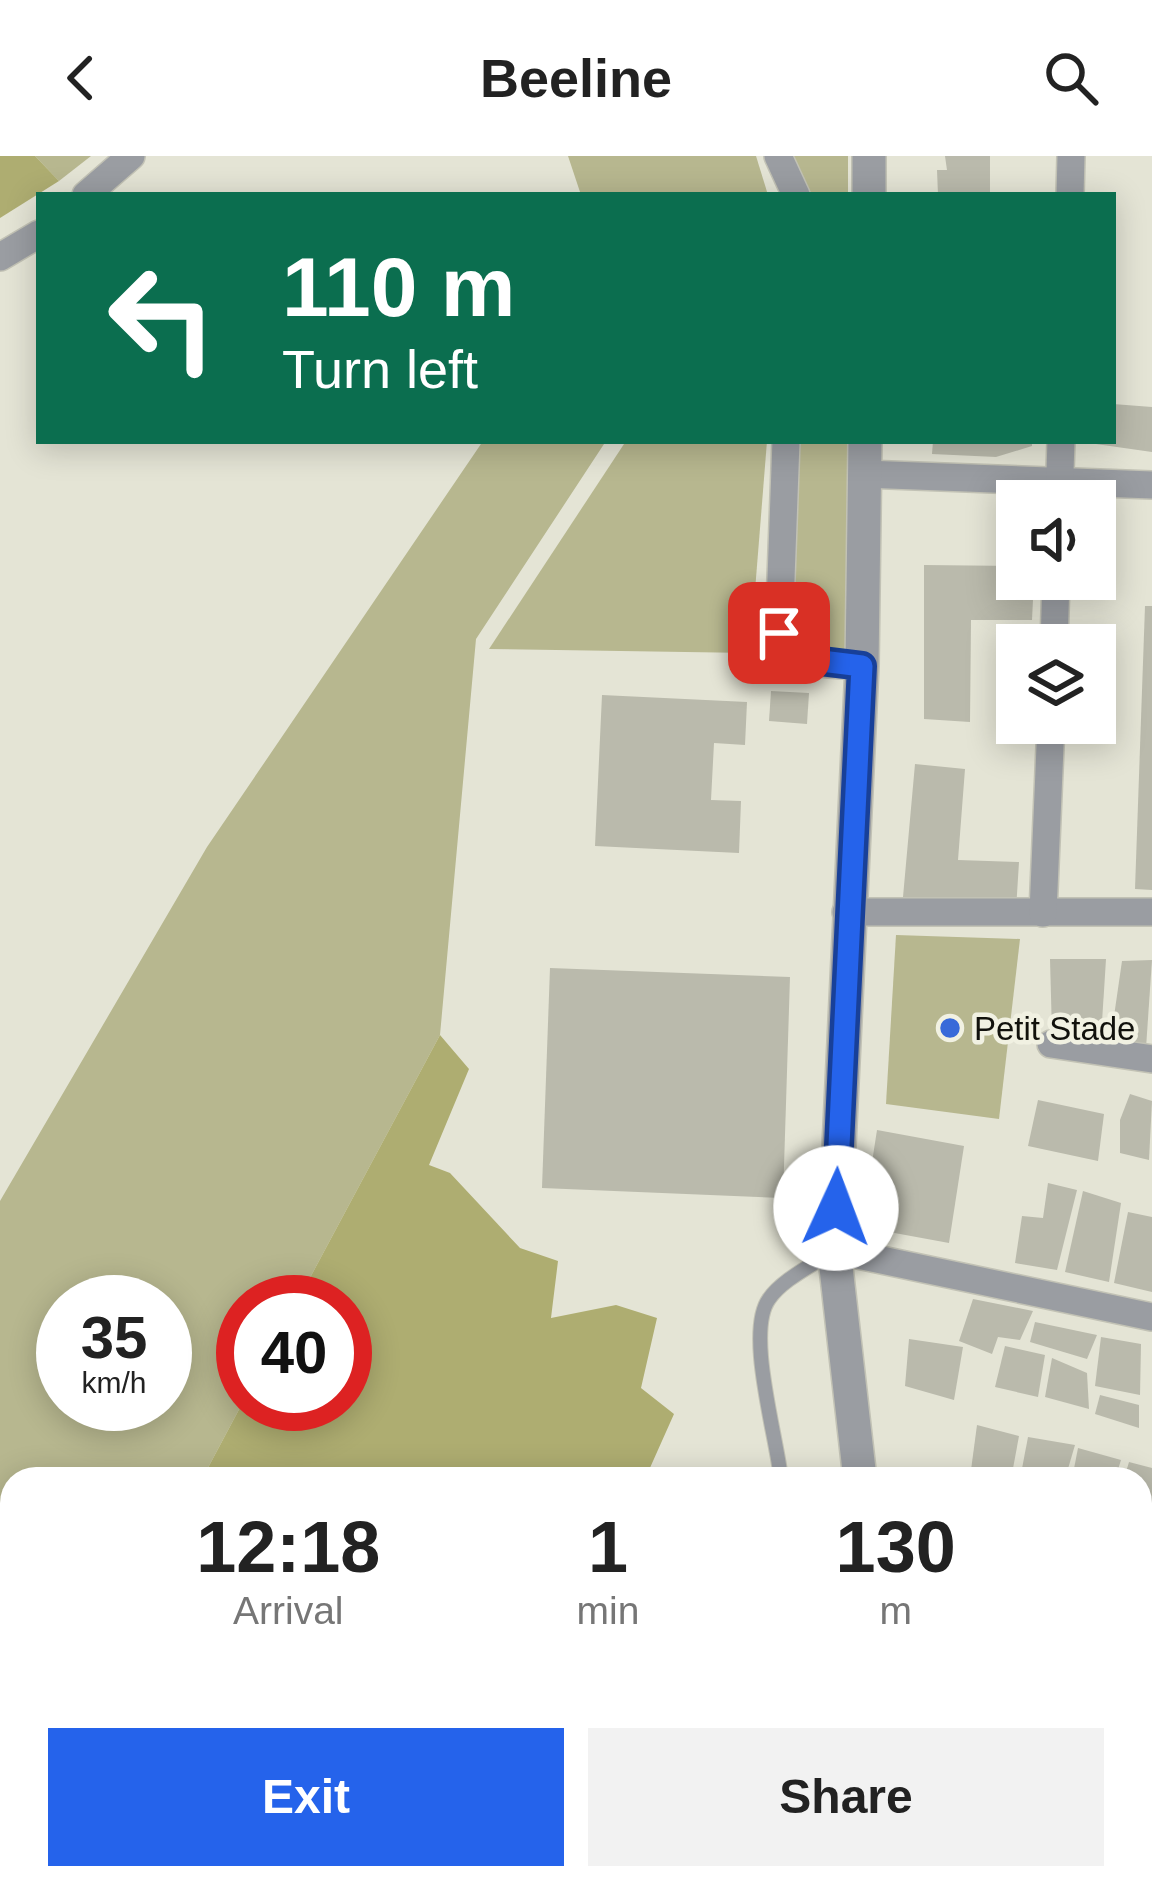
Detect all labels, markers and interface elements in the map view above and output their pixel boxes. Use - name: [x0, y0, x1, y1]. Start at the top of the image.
- icon: back: [48, 45, 114, 111]
- icon: search: [1038, 45, 1104, 111]
- text: Beeline: [480, 48, 672, 108]
- icon: left: [84, 240, 240, 396]
- text: 110 m: [282, 240, 516, 334]
- text: Turn left: [282, 339, 478, 399]
- map controls: [996, 480, 1116, 744]
- button: sound: [996, 480, 1116, 600]
- pin: [728, 582, 830, 684]
- icon: arrive: [746, 600, 812, 666]
- button: layers: [996, 624, 1116, 744]
- place label: Petit Stade: [974, 1010, 1135, 1047]
- marker: Petit Stade: [937, 1015, 963, 1041]
- position arrow: [773, 1145, 899, 1271]
- speed limit sign: 40: [216, 1275, 372, 1431]
- text: 35: [81, 1304, 147, 1371]
- text: km/h: [81, 1366, 147, 1399]
- text: 12:18: [196, 1507, 380, 1587]
- text: 1: [588, 1507, 628, 1587]
- text: 130: [836, 1507, 956, 1587]
- text: Arrival: [233, 1589, 344, 1632]
- text: min: [577, 1589, 639, 1632]
- text: m: [879, 1589, 912, 1632]
- button: Exit: [48, 1728, 564, 1866]
- button: Share: [588, 1728, 1104, 1866]

